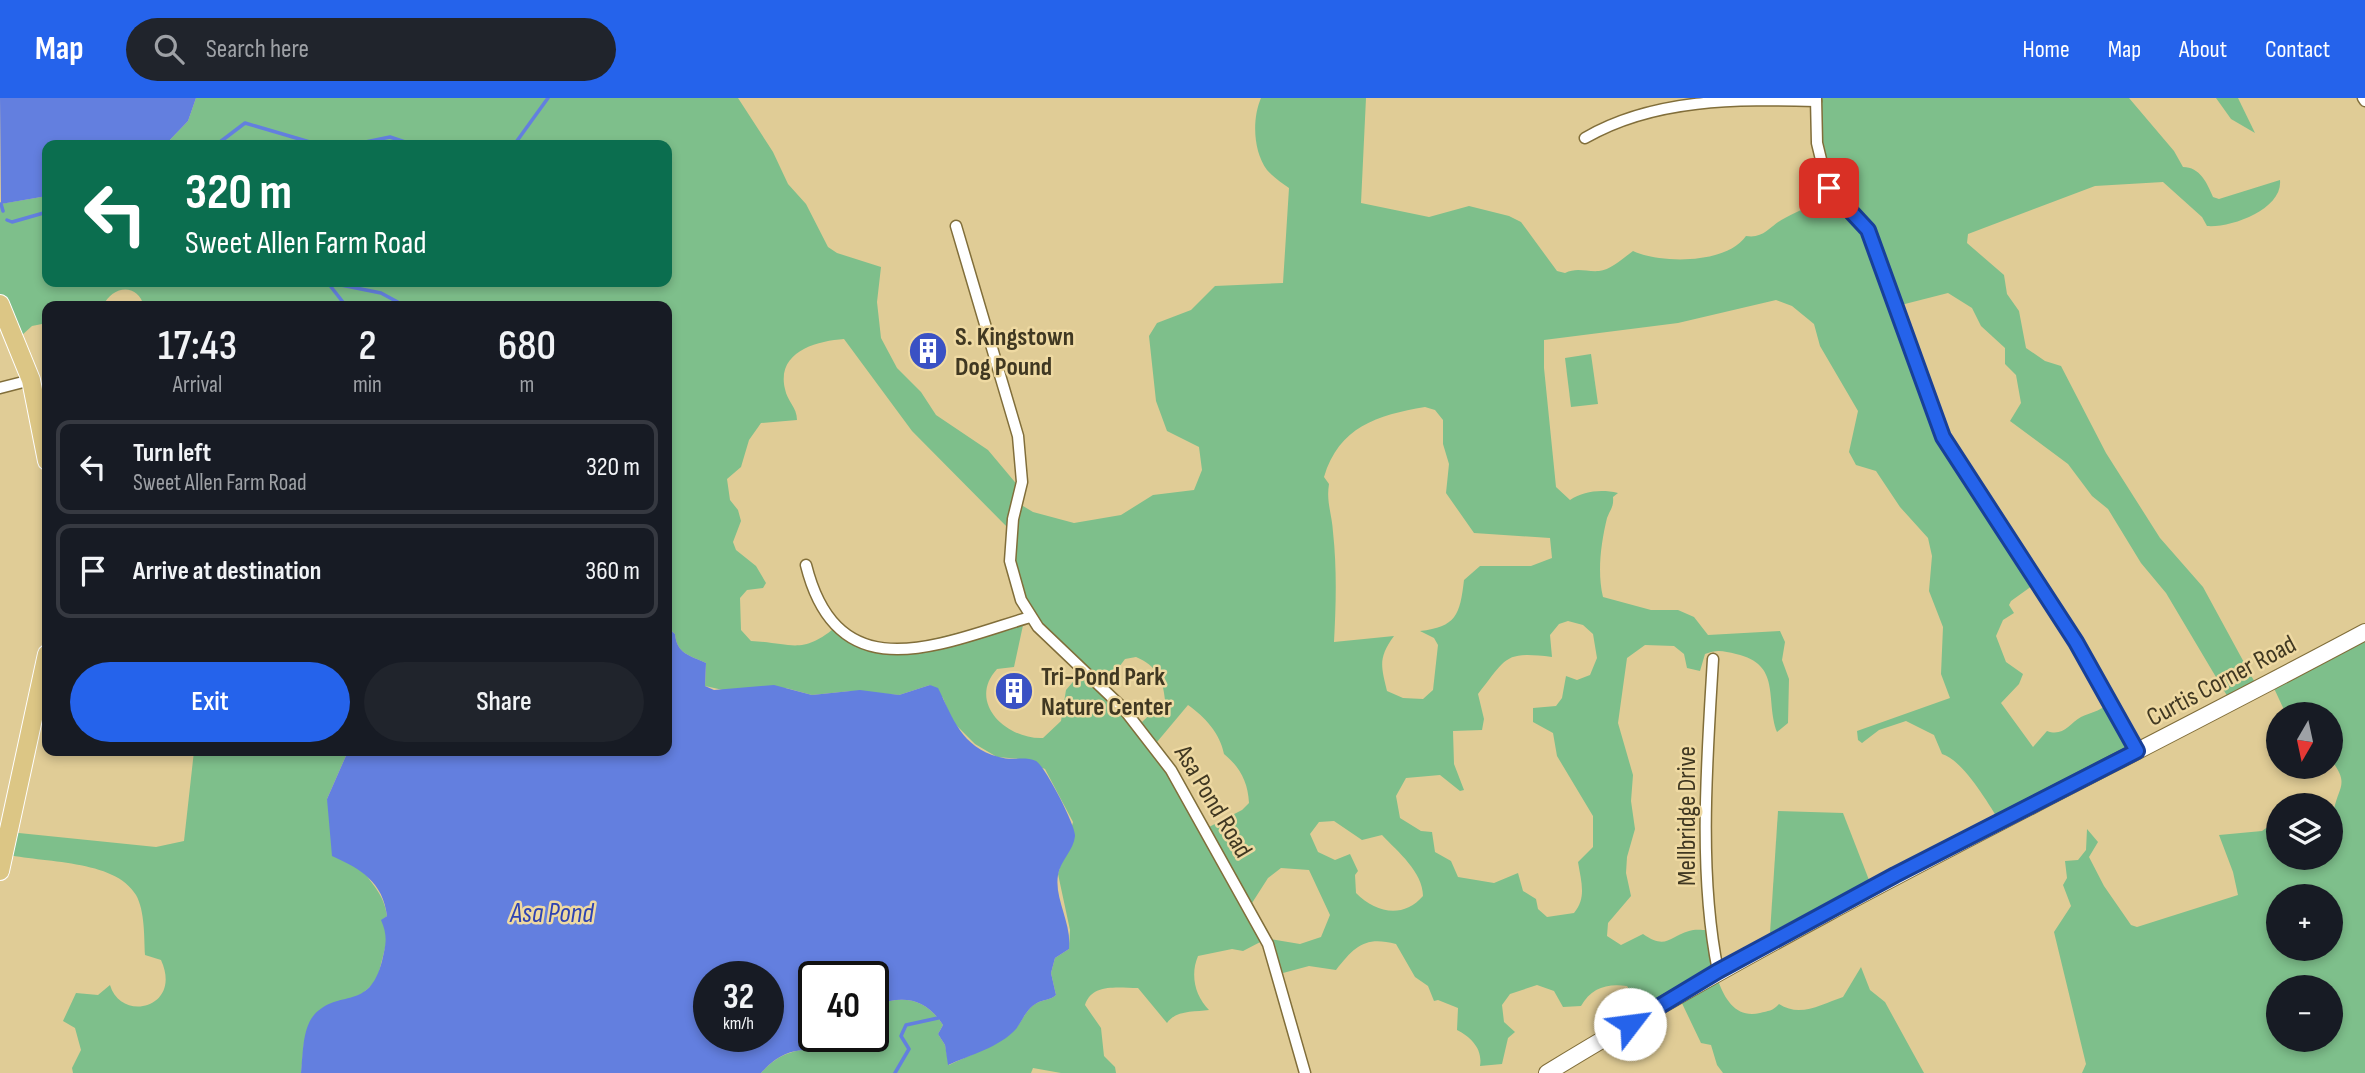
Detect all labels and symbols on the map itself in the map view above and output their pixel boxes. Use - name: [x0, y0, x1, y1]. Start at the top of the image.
- pin: [1799, 158, 1859, 218]
- place label: S. Kingstown Dog Pound: [955, 322, 1074, 383]
- building icon: S. Kingstown Dog Pound: [907, 330, 949, 372]
- street label: Curtis Corner Road: [2142, 629, 2302, 734]
- place label: Tri-Pond Park Nature Center: [1041, 662, 1172, 723]
- building icon: Tri-Pond Park Nature Center: [993, 670, 1035, 712]
- north arrow: [2266, 702, 2343, 779]
- street label: Asa Pond Road: [1167, 739, 1258, 864]
- street label: Mellbridge Drive: [1672, 746, 1703, 886]
- water label: Asa Pond: [509, 897, 595, 930]
- speed limit sign: 40: [798, 961, 889, 1052]
- position arrow: [1593, 987, 1667, 1061]

